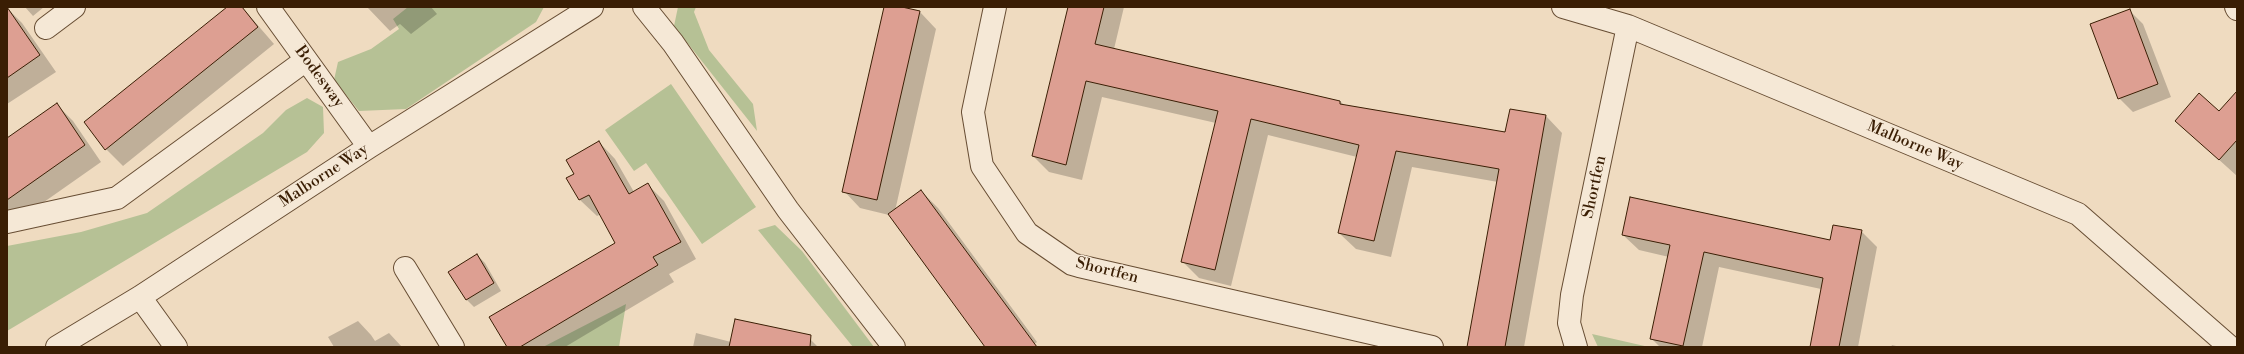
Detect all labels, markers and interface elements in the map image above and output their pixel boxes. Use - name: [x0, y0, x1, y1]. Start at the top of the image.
- street label: Bodesway: [290, 42, 348, 112]
- street label: Malborne Way: [1864, 117, 1966, 175]
- street label: Malborne Way: [276, 140, 372, 212]
- street label: Shortfen: [1579, 154, 1611, 220]
- street label: Shortfen: [1074, 254, 1140, 288]

